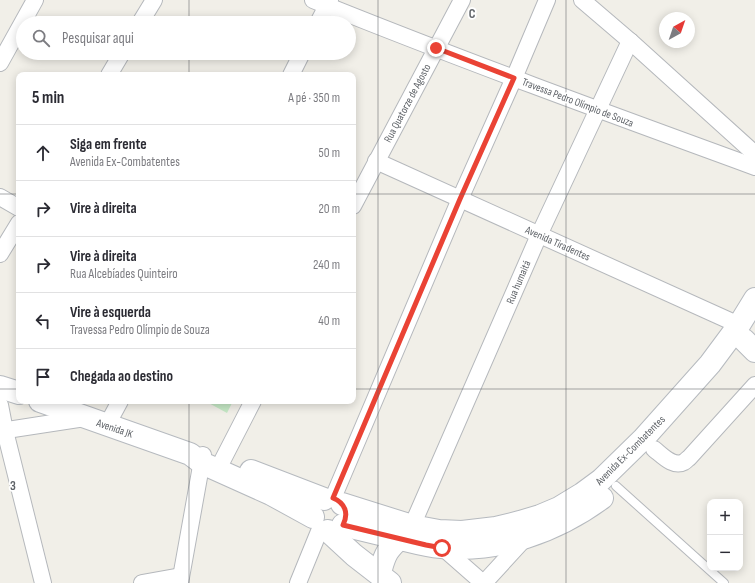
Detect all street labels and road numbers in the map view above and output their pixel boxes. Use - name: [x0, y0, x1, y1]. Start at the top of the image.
- street label: Rua Quatorze de Agosto: [381, 61, 434, 145]
- street label: Travessa Pedro Olímpio de Souza: [520, 75, 635, 130]
- street label: Avenida Tiradentes: [522, 223, 592, 264]
- street label: Rua humaitá: [504, 259, 533, 306]
- street label: Avenida Ex-Combatentes: [592, 413, 668, 489]
- street label: Avenida JK: [94, 416, 135, 441]

